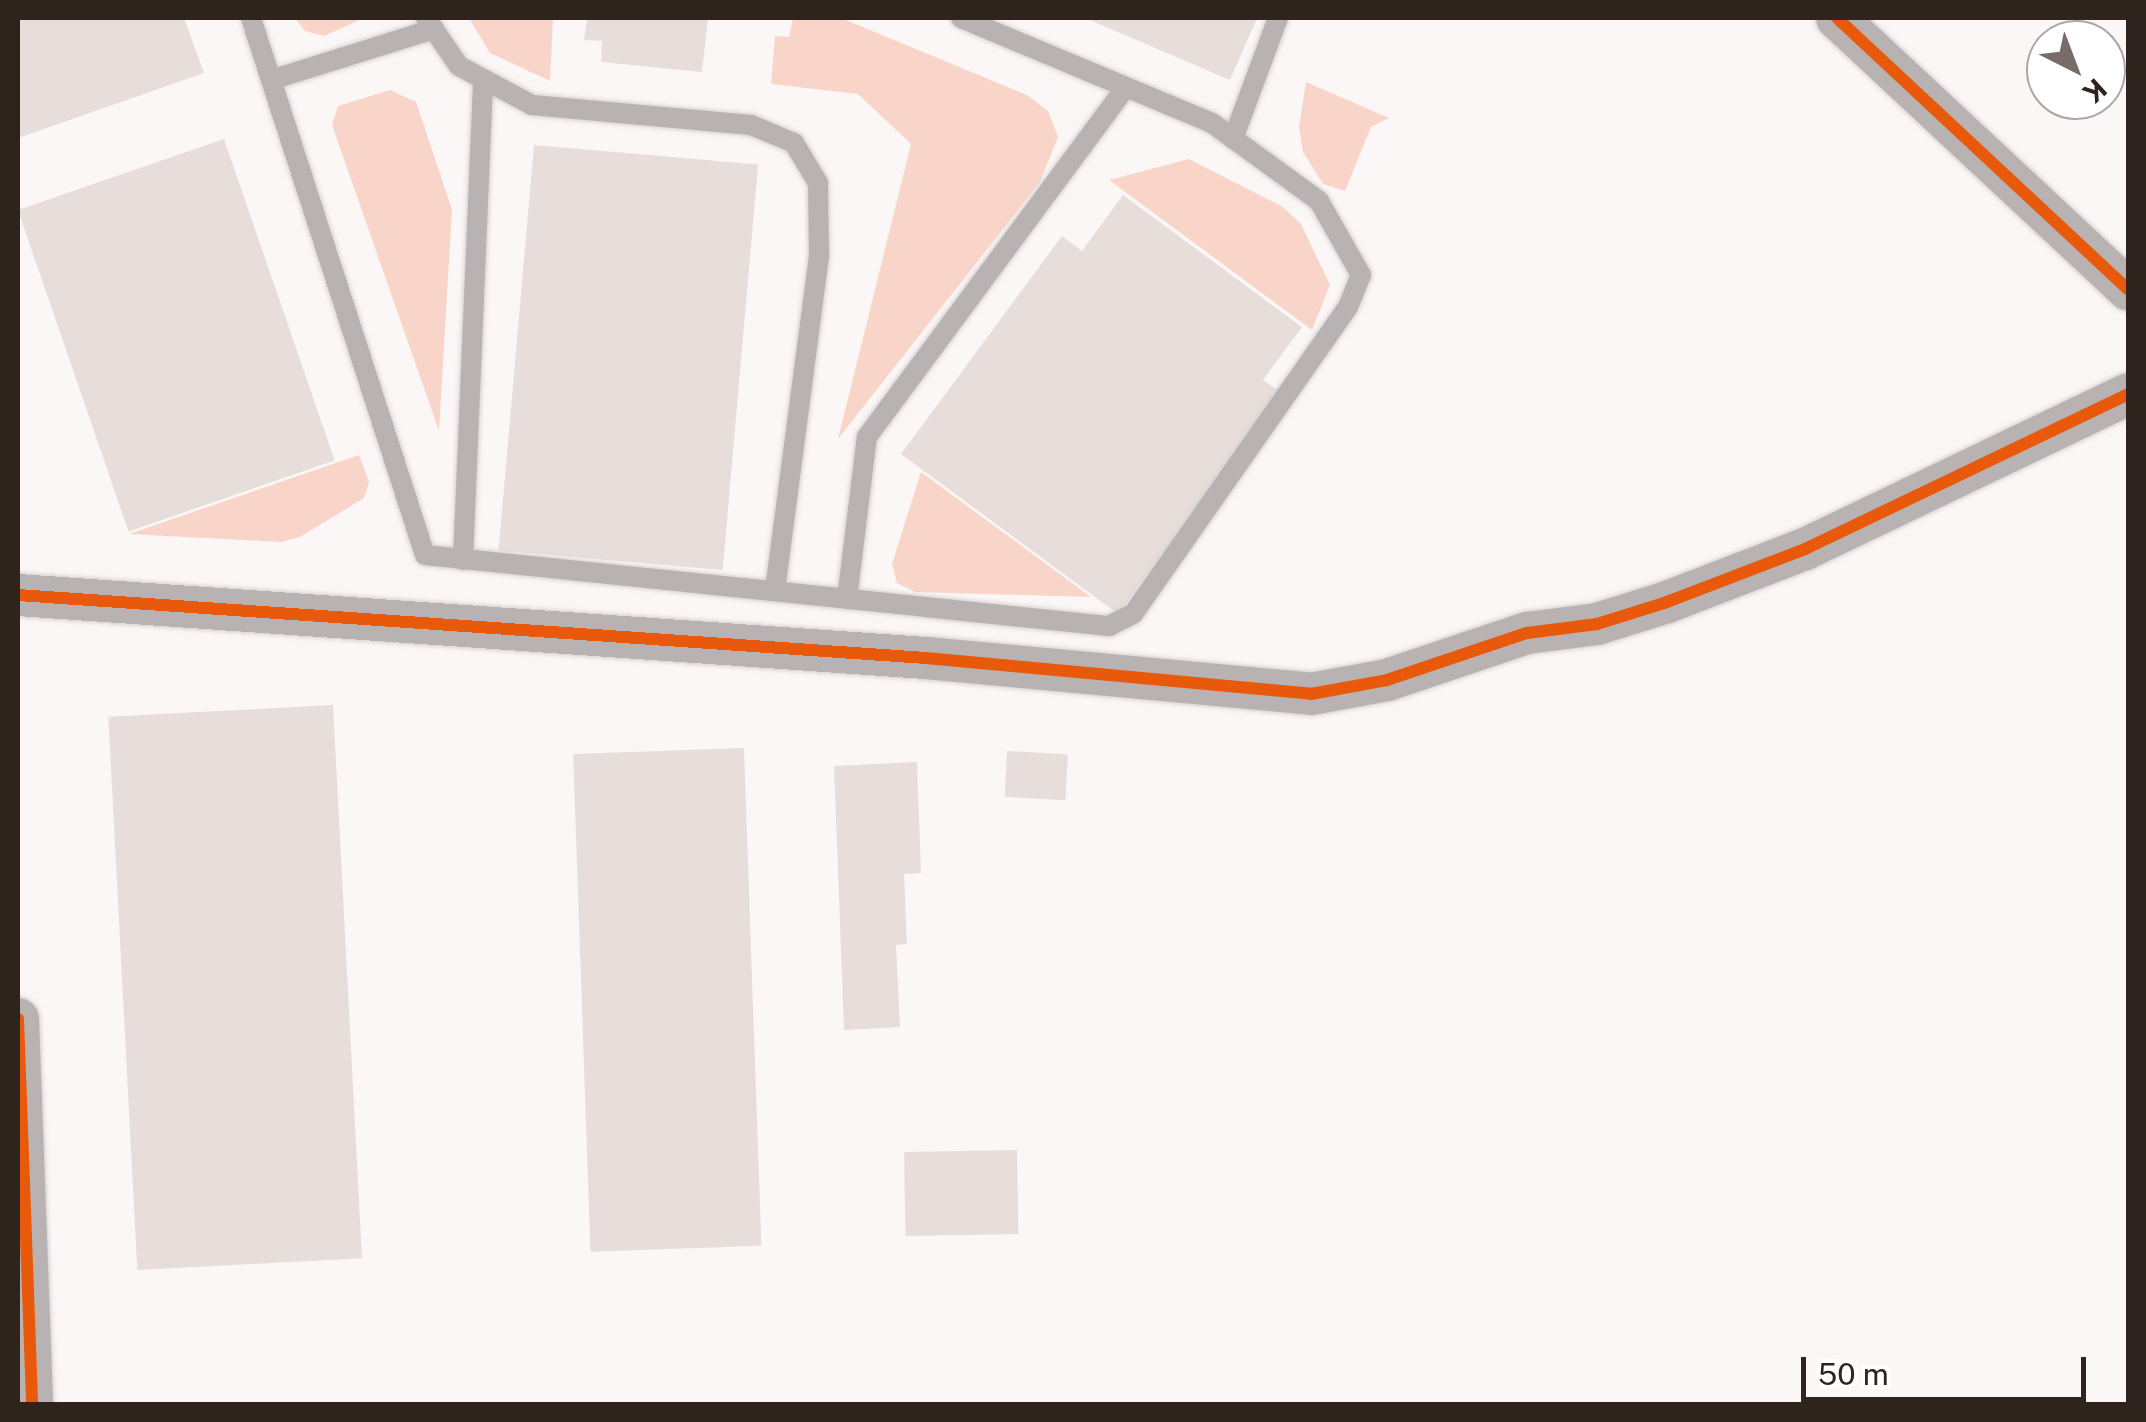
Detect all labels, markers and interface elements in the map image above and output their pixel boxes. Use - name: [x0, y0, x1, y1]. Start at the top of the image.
- north arrow: [2026, 20, 2126, 120]
- text: K: [2077, 72, 2114, 110]
- scale bar: [1806, 1337, 2091, 1399]
- text: 50 m: [1818, 1356, 1889, 1392]

